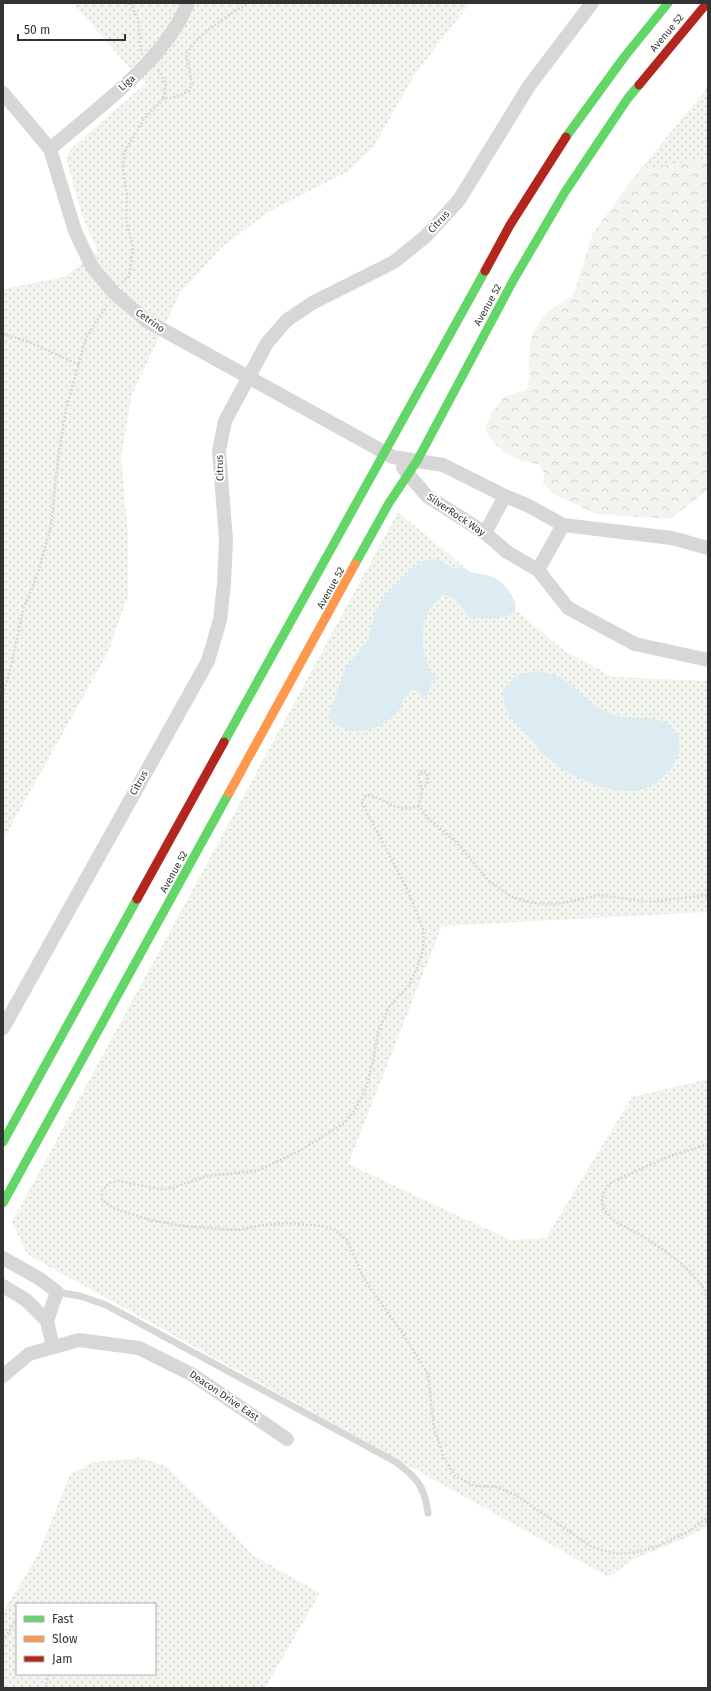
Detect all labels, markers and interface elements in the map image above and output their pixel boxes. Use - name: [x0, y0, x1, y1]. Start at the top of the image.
- street label: Avenue 52: [648, 12, 686, 54]
- scale bar: [18, 16, 125, 42]
- text: 50 m: [24, 23, 50, 37]
- street label: Liga: [116, 72, 138, 94]
- street label: Citrus: [426, 208, 453, 236]
- street label: Avenue 52: [472, 282, 504, 328]
- street label: Cetrino: [133, 307, 167, 335]
- street label: Citrus: [214, 454, 226, 481]
- street label: SilverRock Way: [425, 491, 488, 539]
- street label: Avenue 52: [315, 565, 347, 611]
- street label: Citrus: [127, 768, 151, 797]
- street label: Avenue 52: [158, 849, 190, 895]
- street label: Deacon Drive East: [187, 1368, 261, 1424]
- legend: [16, 1603, 156, 1675]
- text: Fast: [52, 1612, 74, 1626]
- text: Slow: [52, 1632, 78, 1646]
- text: Jam: [52, 1652, 72, 1666]

